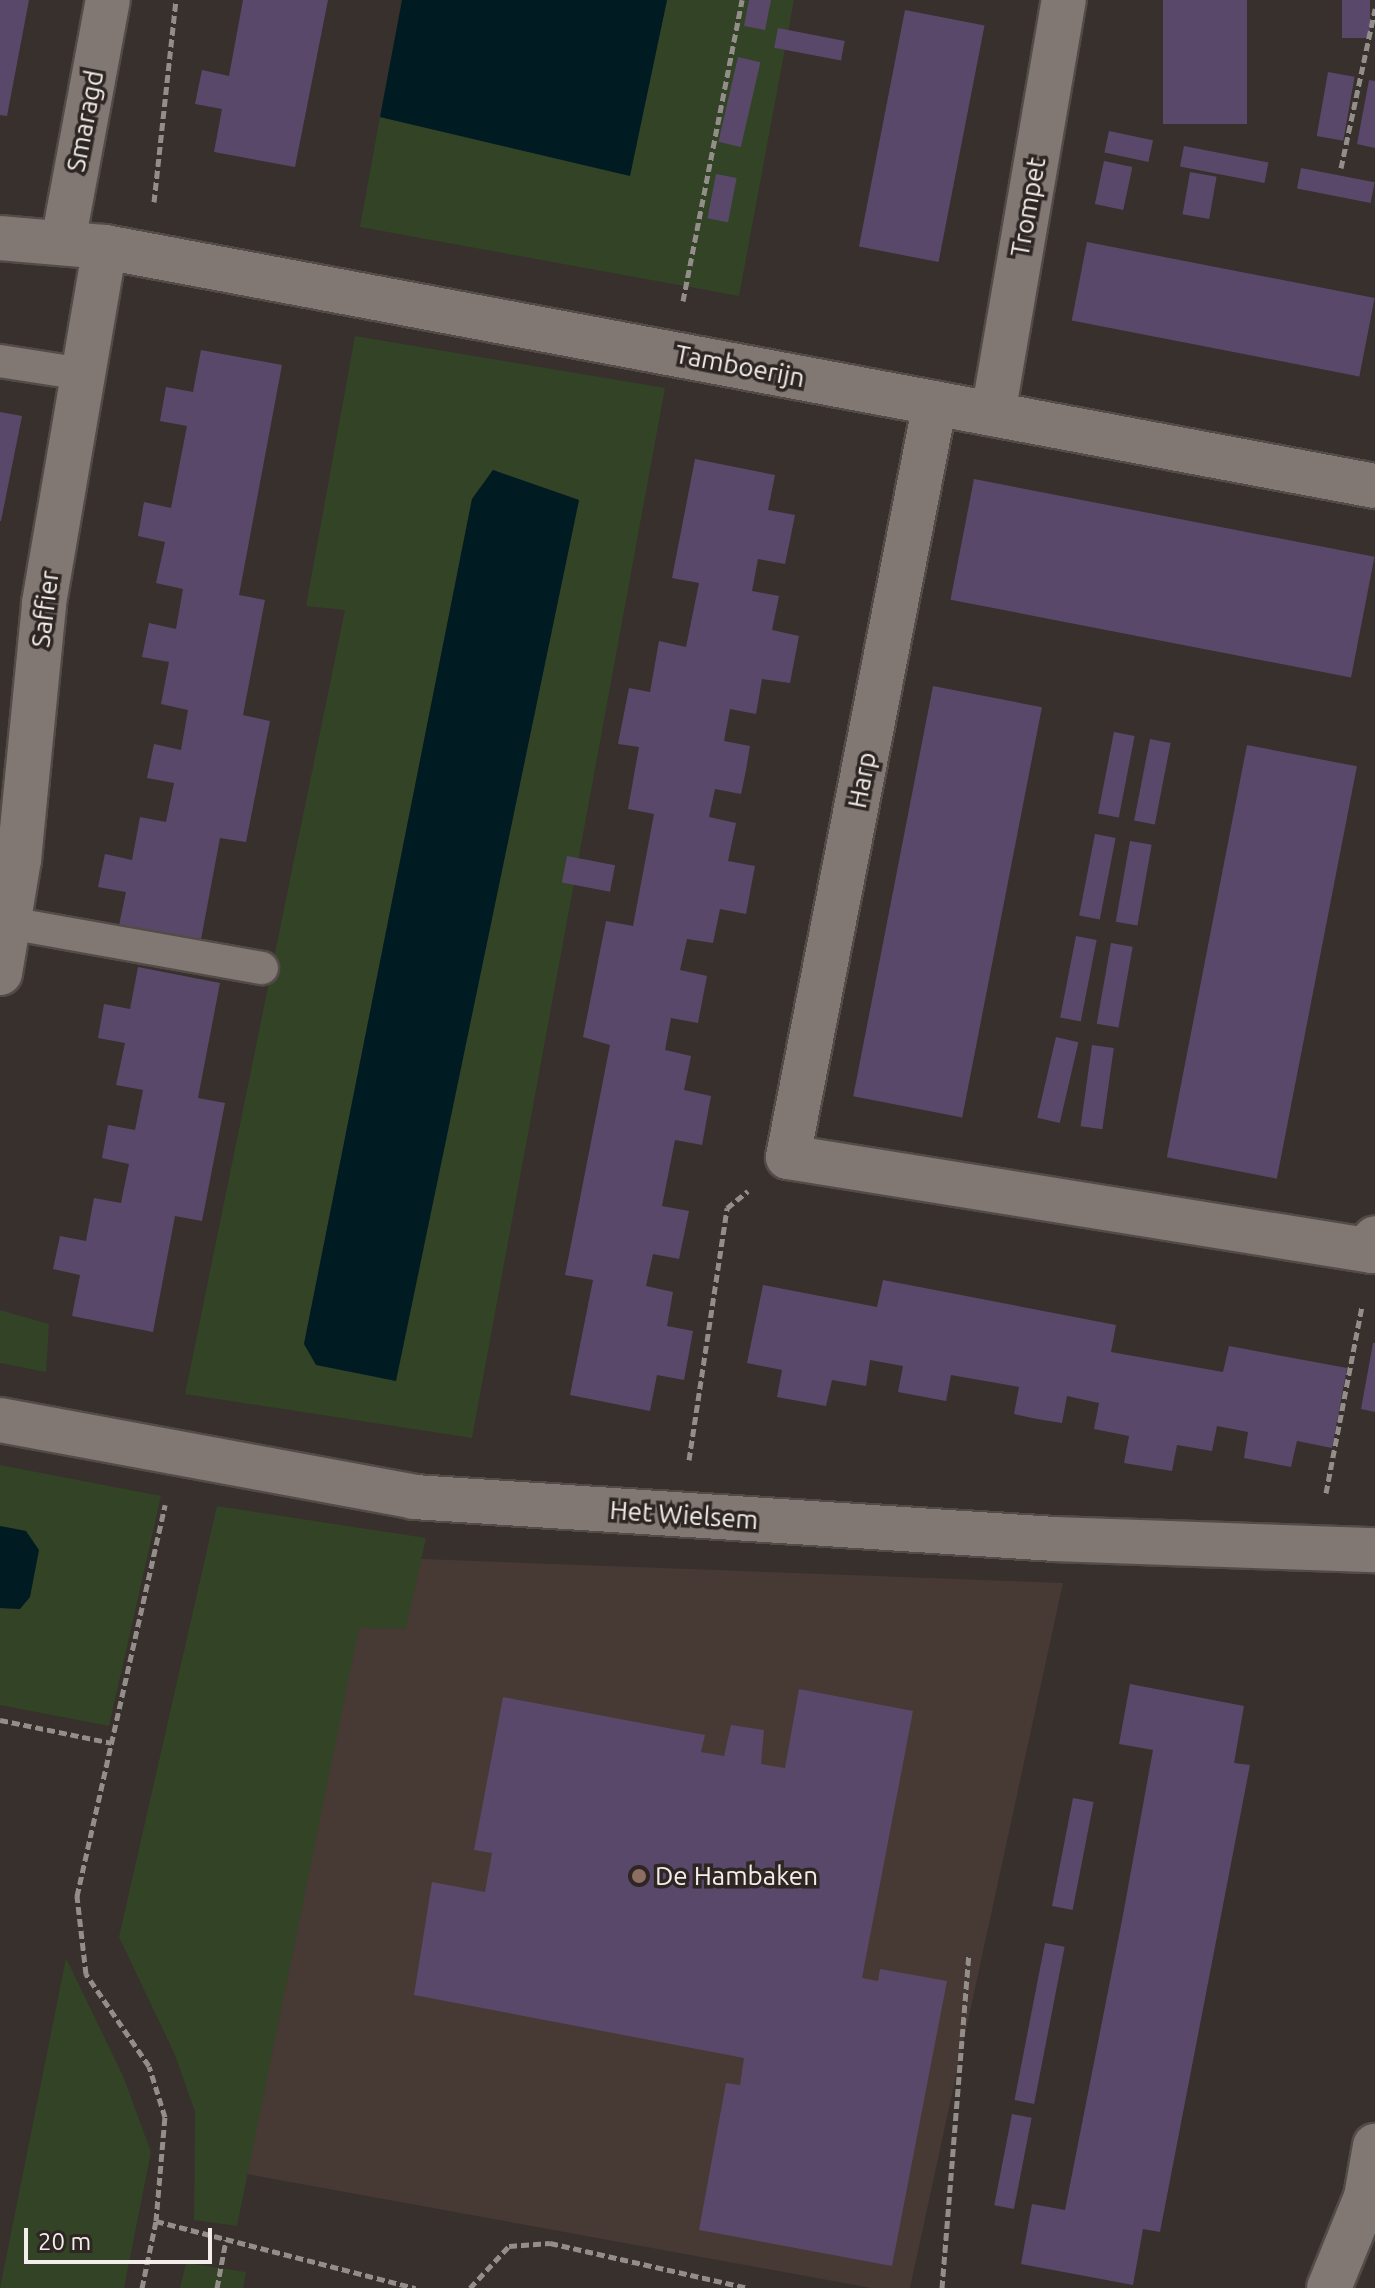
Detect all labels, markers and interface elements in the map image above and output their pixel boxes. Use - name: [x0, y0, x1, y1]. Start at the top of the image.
- street label: Smaragd: [60, 68, 110, 174]
- street label: Trompet: [1004, 155, 1052, 259]
- street label: Tamboerijn: [673, 338, 807, 394]
- street label: Saffier: [25, 569, 65, 649]
- street label: Harp: [841, 749, 883, 811]
- street label: Het Wielsem: [609, 1494, 759, 1536]
- place label: De Hambaken: [655, 1860, 818, 1892]
- marker: De Hambaken: [630, 1867, 648, 1885]
- scale bar: [28, 2212, 216, 2262]
- text: 20 m: [38, 2228, 91, 2255]

